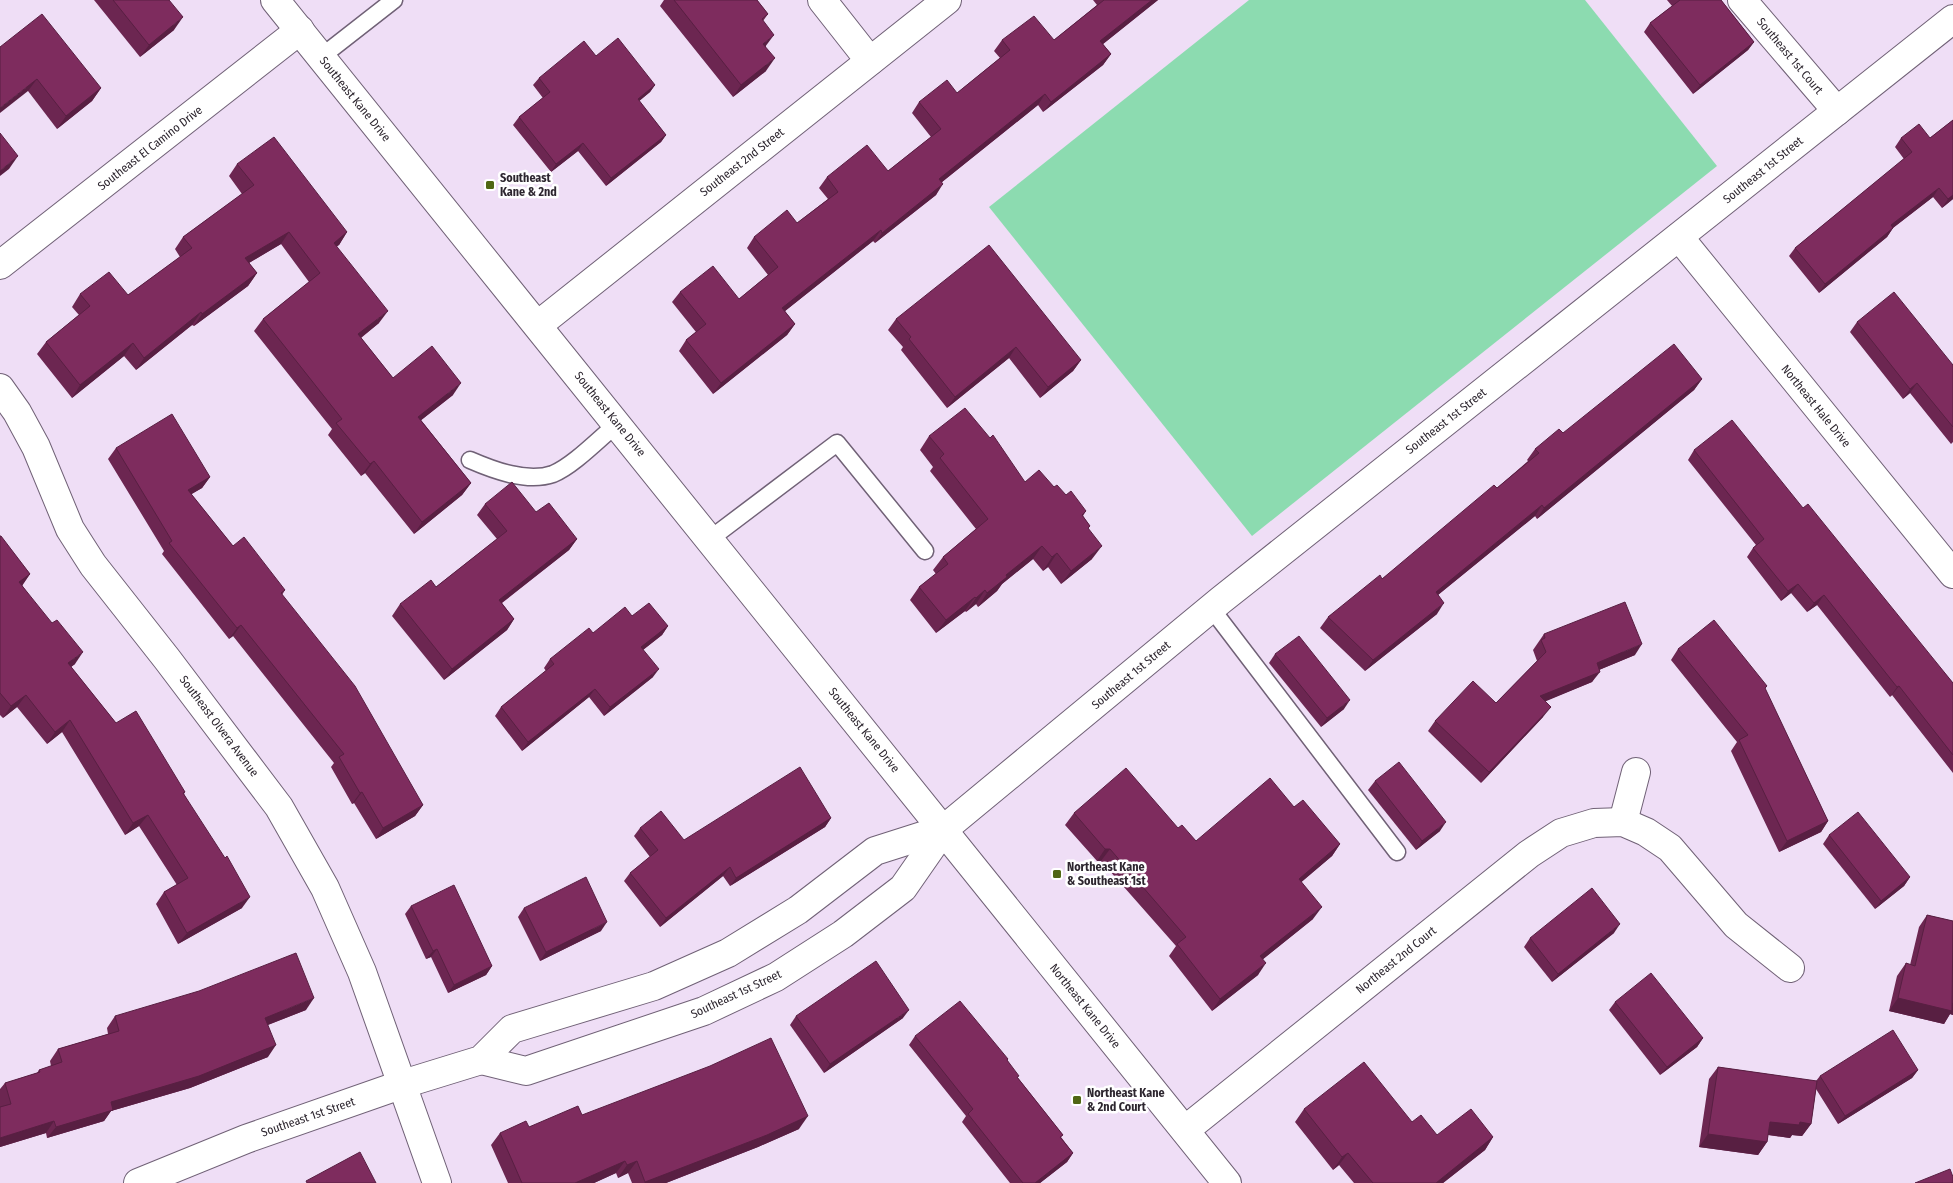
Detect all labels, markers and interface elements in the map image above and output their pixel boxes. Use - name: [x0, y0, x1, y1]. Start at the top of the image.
- street label: Southeast 1st Court: [1754, 15, 1826, 97]
- street label: Southeast Kane Drive: [317, 54, 393, 144]
- street label: Southeast El Camino Drive: [95, 103, 205, 193]
- street label: Southeast 2nd Street: [697, 125, 787, 199]
- street label: Southeast 1st Street: [1720, 134, 1806, 206]
- place label: Southeast Kane & 2nd: [500, 171, 557, 199]
- marker: Southeast Kane & 2nd: [484, 179, 496, 191]
- street label: Northeast Hale Drive: [1779, 362, 1854, 450]
- street label: Southeast Kane Drive: [572, 369, 648, 459]
- street label: Southeast 1st Street: [1403, 385, 1489, 457]
- street label: Southeast 1st Street: [1089, 638, 1173, 712]
- street label: Southeast Olvera Avenue: [177, 673, 262, 779]
- street label: Southeast Kane Drive: [826, 685, 902, 775]
- place label: Northeast Kane & Southeast 1st: [1067, 860, 1146, 888]
- marker: Northeast Kane & Southeast 1st: [1051, 868, 1063, 880]
- street label: Northeast 2nd Court: [1353, 923, 1439, 997]
- street label: Northeast Kane Drive: [1047, 961, 1123, 1051]
- street label: Southeast 1st Street: [688, 967, 784, 1021]
- place label: Northeast Kane & 2nd Court: [1087, 1086, 1165, 1114]
- street label: Southeast 1st Street: [259, 1094, 357, 1140]
- marker: Northeast Kane & 2nd Court: [1071, 1094, 1083, 1106]

